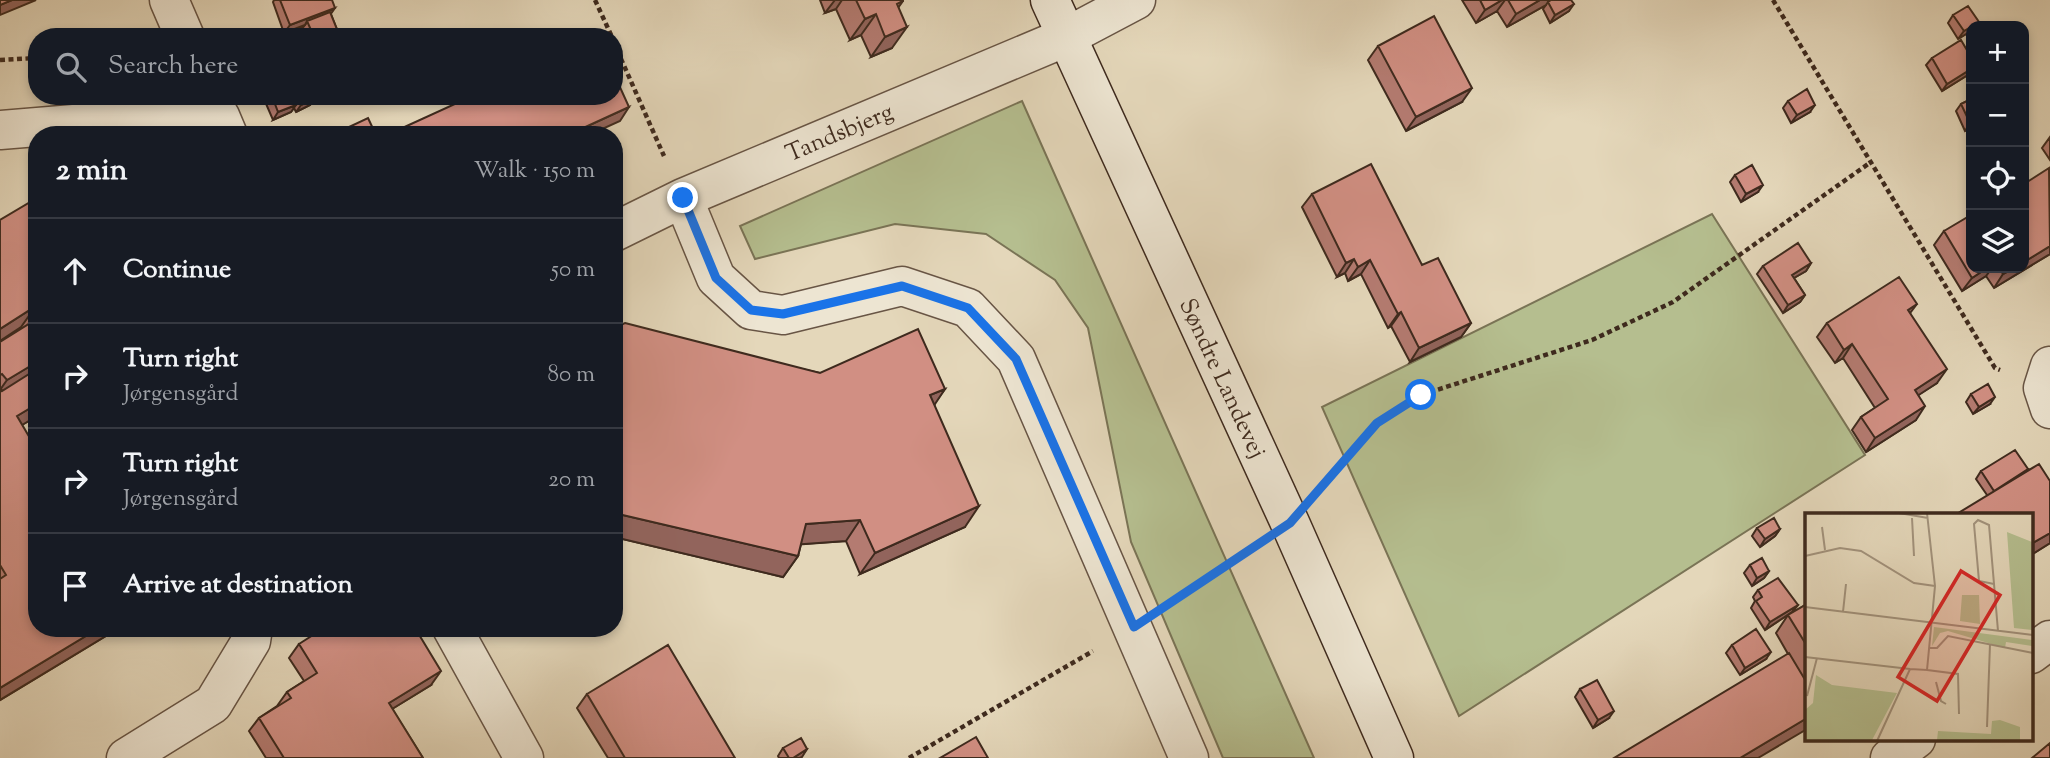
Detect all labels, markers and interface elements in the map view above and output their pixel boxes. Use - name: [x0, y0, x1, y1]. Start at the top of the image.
- map controls: [1966, 21, 2029, 273]
- button: +: [1966, 21, 2029, 84]
- search box: [28, 28, 623, 105]
- icon: search: [52, 48, 90, 86]
- text: Search here: [108, 48, 238, 85]
- button: −: [1966, 84, 2029, 147]
- street label: Tandsbjerg: [781, 96, 899, 172]
- button: locate: [1966, 147, 2029, 210]
- text: 2 min: [56, 150, 128, 193]
- text: Walk · 150 m: [474, 155, 595, 188]
- route end: [667, 182, 698, 213]
- button: layers: [1966, 210, 2029, 273]
- icon: ahead: [56, 252, 94, 290]
- text: Continue: [123, 252, 231, 289]
- text: 50 m: [551, 254, 595, 287]
- street label: Søndre Landevej: [1169, 293, 1273, 465]
- text: Turn right: [123, 341, 238, 378]
- icon: right: [56, 357, 94, 395]
- text: 80 m: [547, 359, 595, 392]
- text: Jørgensgård: [123, 378, 238, 411]
- route start: [1405, 379, 1436, 410]
- text: Turn right: [123, 446, 238, 483]
- icon: right: [56, 462, 94, 500]
- text: 20 m: [548, 464, 595, 497]
- text: Jørgensgård: [123, 483, 238, 516]
- inset map: [1805, 513, 2032, 740]
- icon: arrive: [56, 567, 94, 605]
- text: Arrive at destination: [123, 567, 353, 604]

